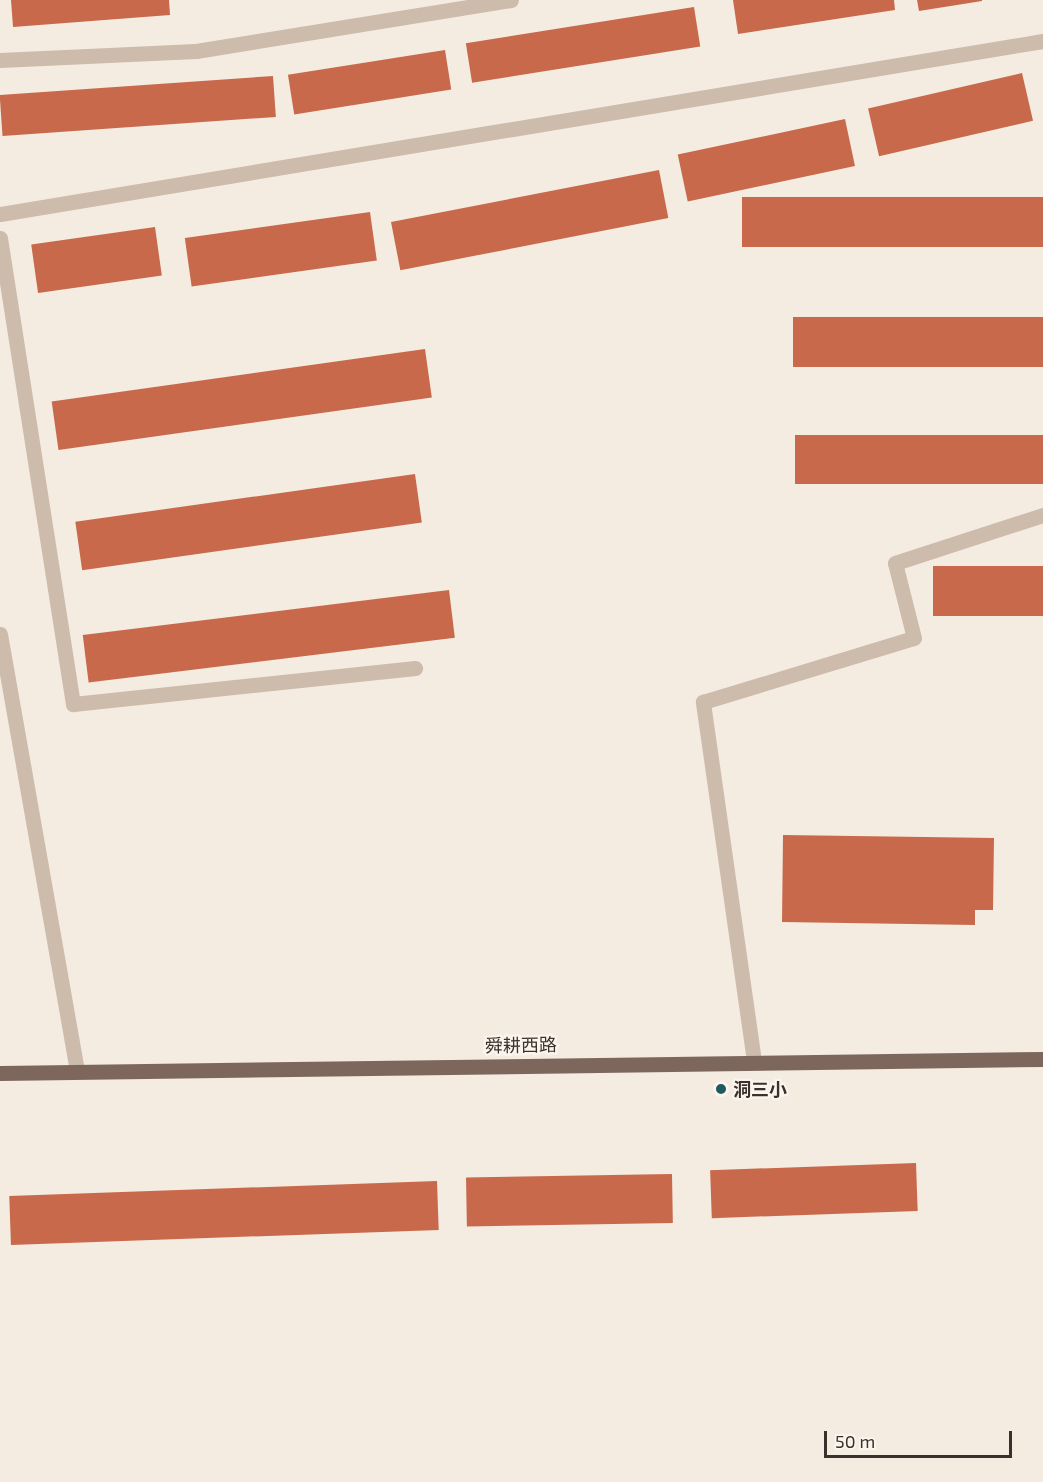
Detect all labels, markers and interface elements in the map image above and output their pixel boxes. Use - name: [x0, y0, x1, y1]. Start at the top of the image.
- street label: 舜耕西路: [485, 1034, 557, 1056]
- place label: 洞三小: [733, 1078, 787, 1100]
- marker: 洞三小: [714, 1082, 728, 1096]
- scale bar: [827, 1419, 1014, 1457]
- text: 50 m: [835, 1430, 875, 1452]

